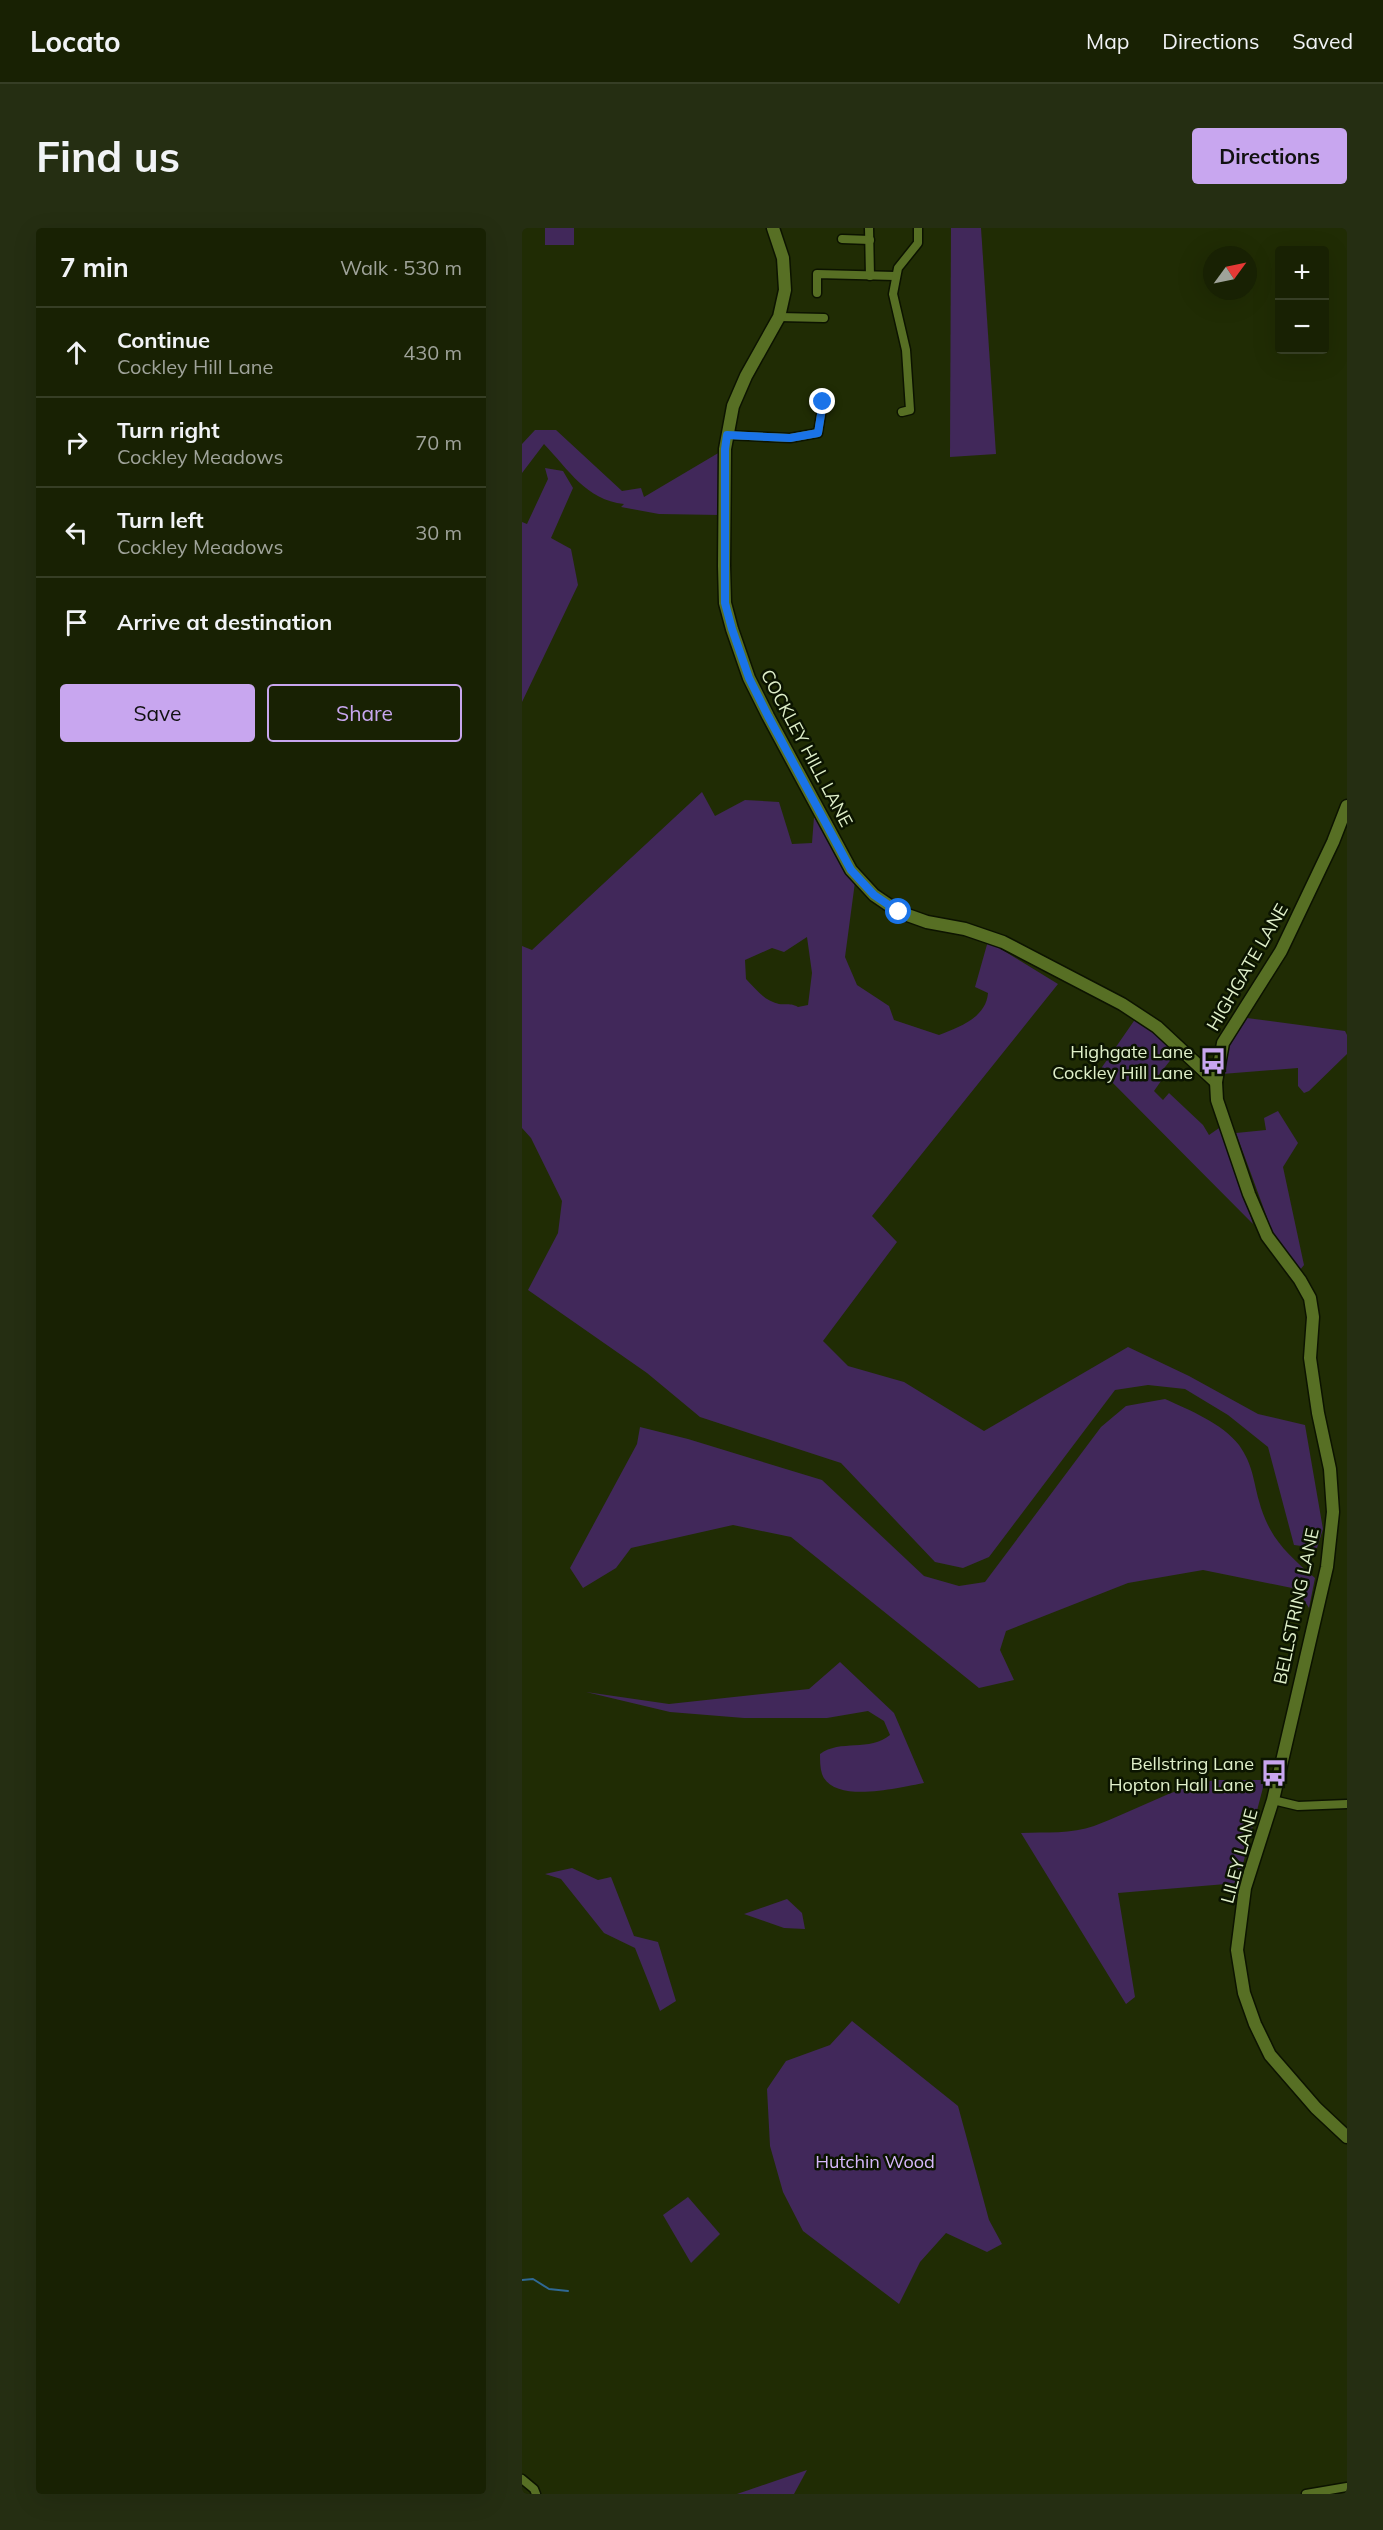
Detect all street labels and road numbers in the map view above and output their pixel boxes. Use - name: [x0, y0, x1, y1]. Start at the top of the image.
- street label: COCKLEY HILL LANE: [756, 665, 858, 831]
- street label: HIGHGATE LANE: [1201, 899, 1293, 1035]
- street label: BELLSTRING LANE: [1268, 1526, 1324, 1686]
- street label: LILEY LANE: [1215, 1806, 1263, 1906]

